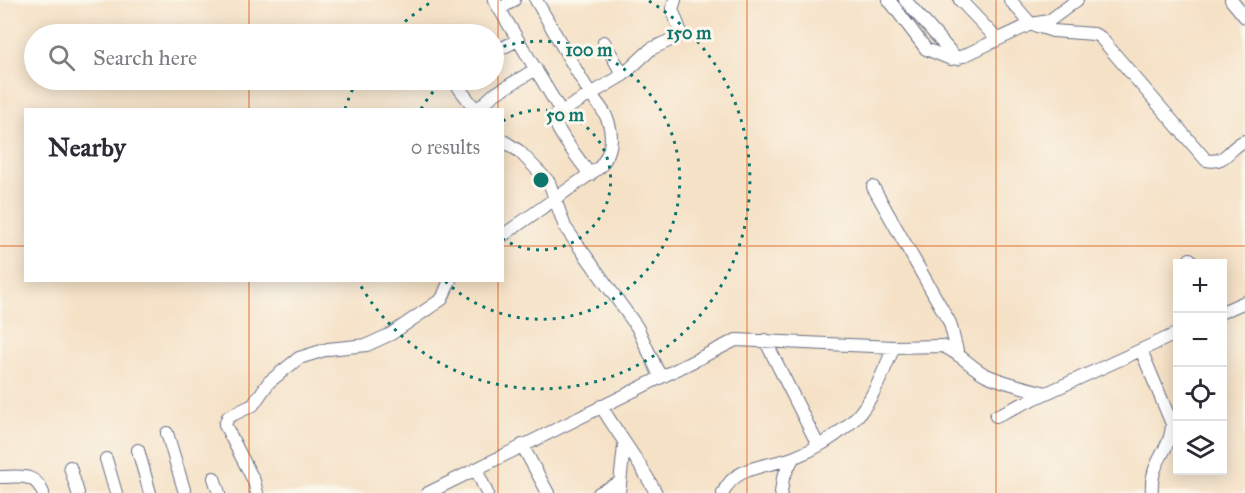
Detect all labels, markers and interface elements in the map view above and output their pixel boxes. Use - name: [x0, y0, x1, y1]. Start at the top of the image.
- text: 150 m: [667, 22, 712, 44]
- search box: [24, 24, 504, 90]
- text: 100 m: [566, 39, 613, 61]
- icon: search: [45, 41, 78, 74]
- text: Search here: [93, 44, 197, 71]
- text: 50 m: [546, 104, 585, 126]
- text: Nearby: [48, 131, 126, 163]
- text: 0 results: [411, 135, 480, 159]
- centre of rings: [531, 170, 551, 190]
- map controls: [1173, 259, 1227, 475]
- button: +: [1173, 259, 1227, 313]
- button: −: [1173, 313, 1227, 367]
- button: locate: [1173, 367, 1227, 421]
- button: layers: [1173, 421, 1227, 475]

